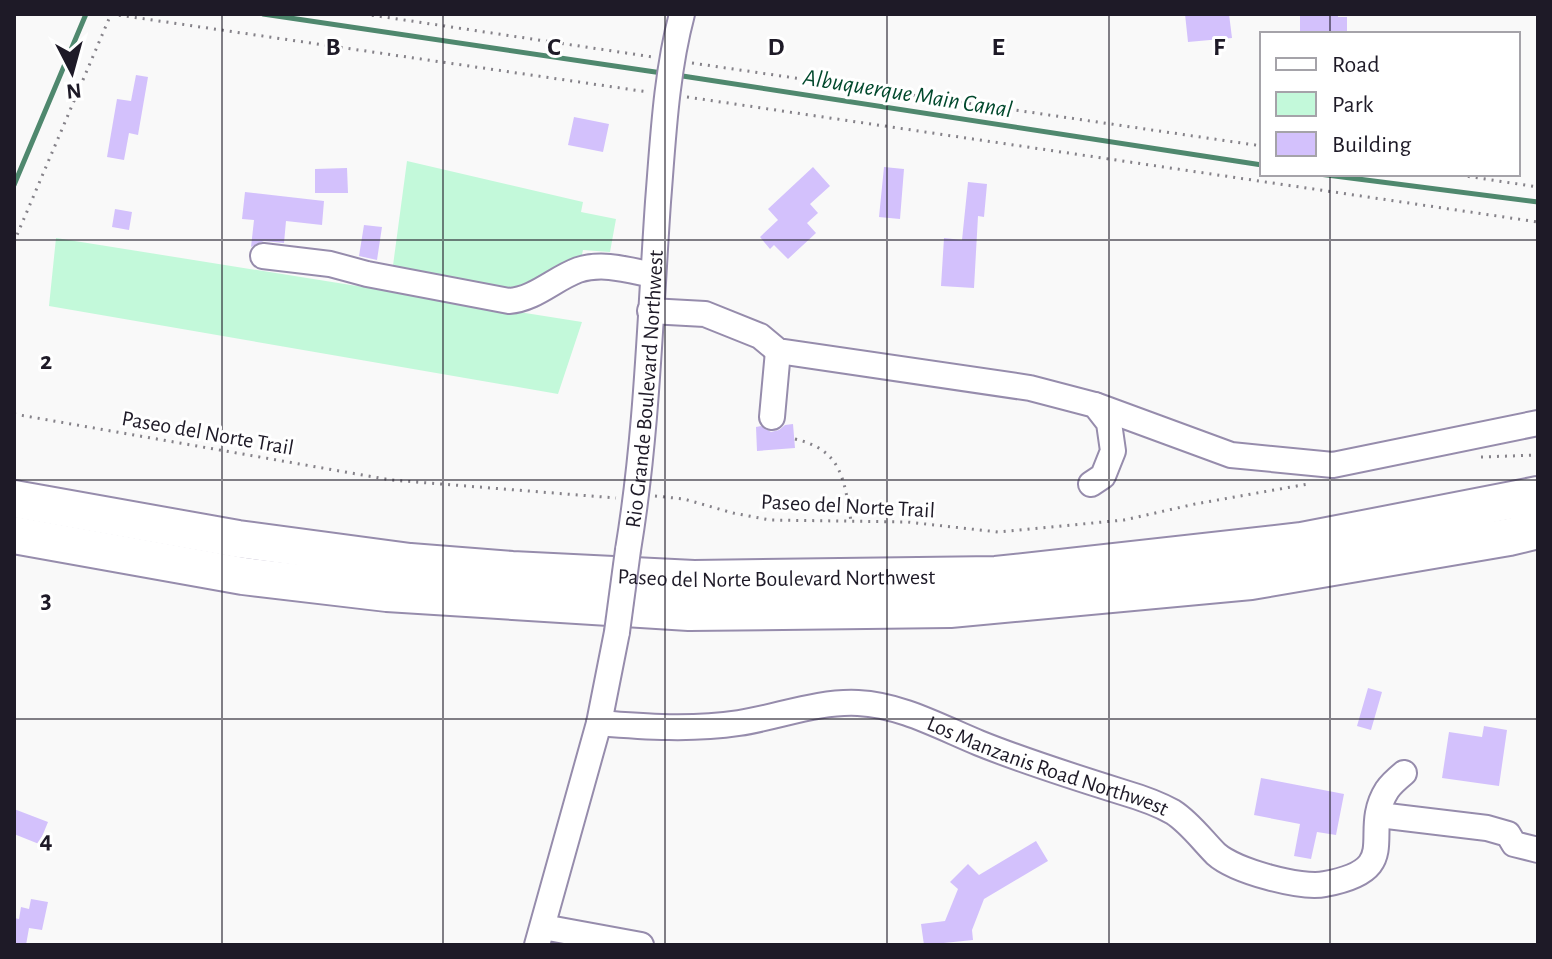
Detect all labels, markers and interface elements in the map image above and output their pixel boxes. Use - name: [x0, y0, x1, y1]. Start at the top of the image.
- north arrow: [32, 32, 112, 112]
- legend: [1260, 32, 1520, 176]
- text: B: [325, 34, 341, 60]
- text: C: [547, 34, 561, 60]
- text: D: [767, 34, 785, 60]
- text: E: [991, 34, 1005, 60]
- text: F: [1213, 34, 1226, 60]
- text: Road: [1332, 53, 1380, 77]
- water label: Albuquerque Main Canal: [801, 65, 1014, 122]
- text: N: [65, 79, 83, 103]
- text: Park: [1332, 93, 1373, 117]
- text: Building: [1332, 133, 1411, 157]
- street label: Rio Grande Boulevard Northwest: [622, 249, 667, 529]
- text: 2: [40, 348, 52, 374]
- street label: Paseo del Norte Trail: [120, 407, 296, 459]
- street label: Paseo del Norte Trail: [760, 490, 936, 522]
- street label: Paseo del Norte Boulevard Northwest: [617, 565, 935, 591]
- text: 3: [40, 587, 52, 613]
- street label: Los Manzanis Road Northwest: [924, 712, 1172, 820]
- text: 4: [39, 827, 53, 853]

